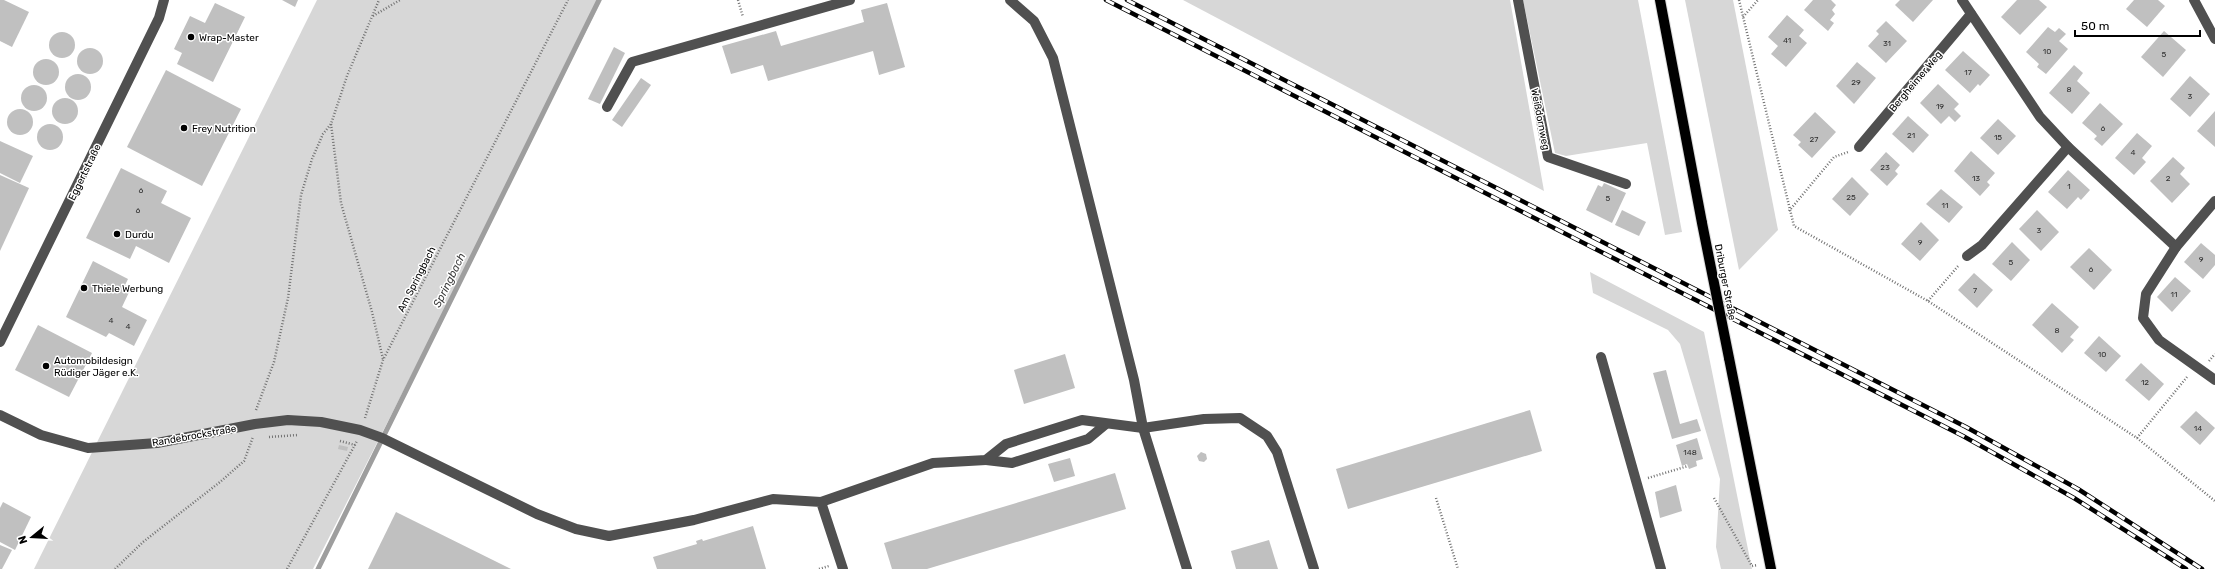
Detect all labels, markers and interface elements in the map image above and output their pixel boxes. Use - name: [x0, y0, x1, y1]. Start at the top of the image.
- scale bar: [2075, 12, 2200, 38]
- text: 50 m: [2081, 19, 2109, 33]
- marker: Wrap-Master: [186, 32, 196, 42]
- place label: Wrap-Master: [199, 32, 259, 44]
- house number: 41: [1783, 36, 1791, 45]
- house number: 31: [1883, 39, 1891, 48]
- house number: 10: [2043, 47, 2051, 56]
- street label: Bergheimer Weg: [1887, 49, 1945, 115]
- house number: 5: [2162, 50, 2167, 59]
- house number: 17: [1964, 68, 1972, 77]
- house number: 29: [1851, 78, 1861, 87]
- house number: 8: [2066, 85, 2072, 94]
- street label: Weißdornweg: [1528, 87, 1552, 151]
- house number: 3: [2188, 92, 2193, 101]
- house number: 19: [1936, 102, 1944, 111]
- marker: Frey Nutrition: [179, 123, 189, 133]
- place label: Frey Nutrition: [192, 123, 256, 135]
- house number: 6: [2101, 124, 2106, 133]
- house number: 21: [1907, 131, 1915, 140]
- house number: 15: [1994, 133, 2002, 142]
- house number: 27: [1810, 135, 1818, 144]
- street label: Eggertstraße: [66, 142, 104, 202]
- house number: 4: [2131, 148, 2136, 157]
- house number: 23: [1880, 163, 1890, 172]
- house number: 13: [1972, 174, 1980, 183]
- house number: 2: [2166, 174, 2171, 183]
- house number: 1: [2067, 182, 2071, 191]
- house number: 6: [139, 186, 144, 195]
- house number: 25: [1846, 193, 1856, 202]
- house number: 5: [1606, 194, 1611, 203]
- house number: 11: [1942, 201, 1948, 210]
- house number: 6: [136, 206, 141, 215]
- house number: 3: [2037, 226, 2042, 235]
- marker: Durdu: [112, 229, 122, 239]
- place label: Durdu: [125, 229, 154, 241]
- house number: 9: [1918, 238, 1923, 247]
- street label: Driburger Straße: [1712, 243, 1738, 322]
- street label: Am Springbach: [395, 245, 438, 314]
- water label: Springbach: [431, 251, 468, 310]
- house number: 9: [2199, 255, 2204, 264]
- house number: 5: [2009, 258, 2014, 267]
- house number: 6: [2089, 265, 2094, 274]
- marker: Thiele Werbung: [79, 283, 89, 293]
- place label: Thiele Werbung: [92, 283, 163, 295]
- house number: 7: [1973, 286, 1977, 295]
- house number: 11: [2171, 290, 2177, 299]
- house number: 4: [109, 316, 114, 325]
- house number: 4: [126, 322, 131, 331]
- house number: 8: [2054, 326, 2060, 335]
- house number: 10: [2098, 350, 2106, 359]
- place label: Automobildesign Rüdiger Jäger e.K.: [54, 355, 139, 379]
- marker: Automobildesign Rüdiger Jäger e.K.: [41, 361, 51, 371]
- house number: 12: [2141, 378, 2149, 387]
- street label: Randebrockstraße: [151, 423, 238, 449]
- house number: 14: [2194, 424, 2202, 433]
- house number: 148: [1683, 448, 1697, 457]
- north arrow: [12, 517, 52, 557]
- text: N: [16, 534, 30, 546]

